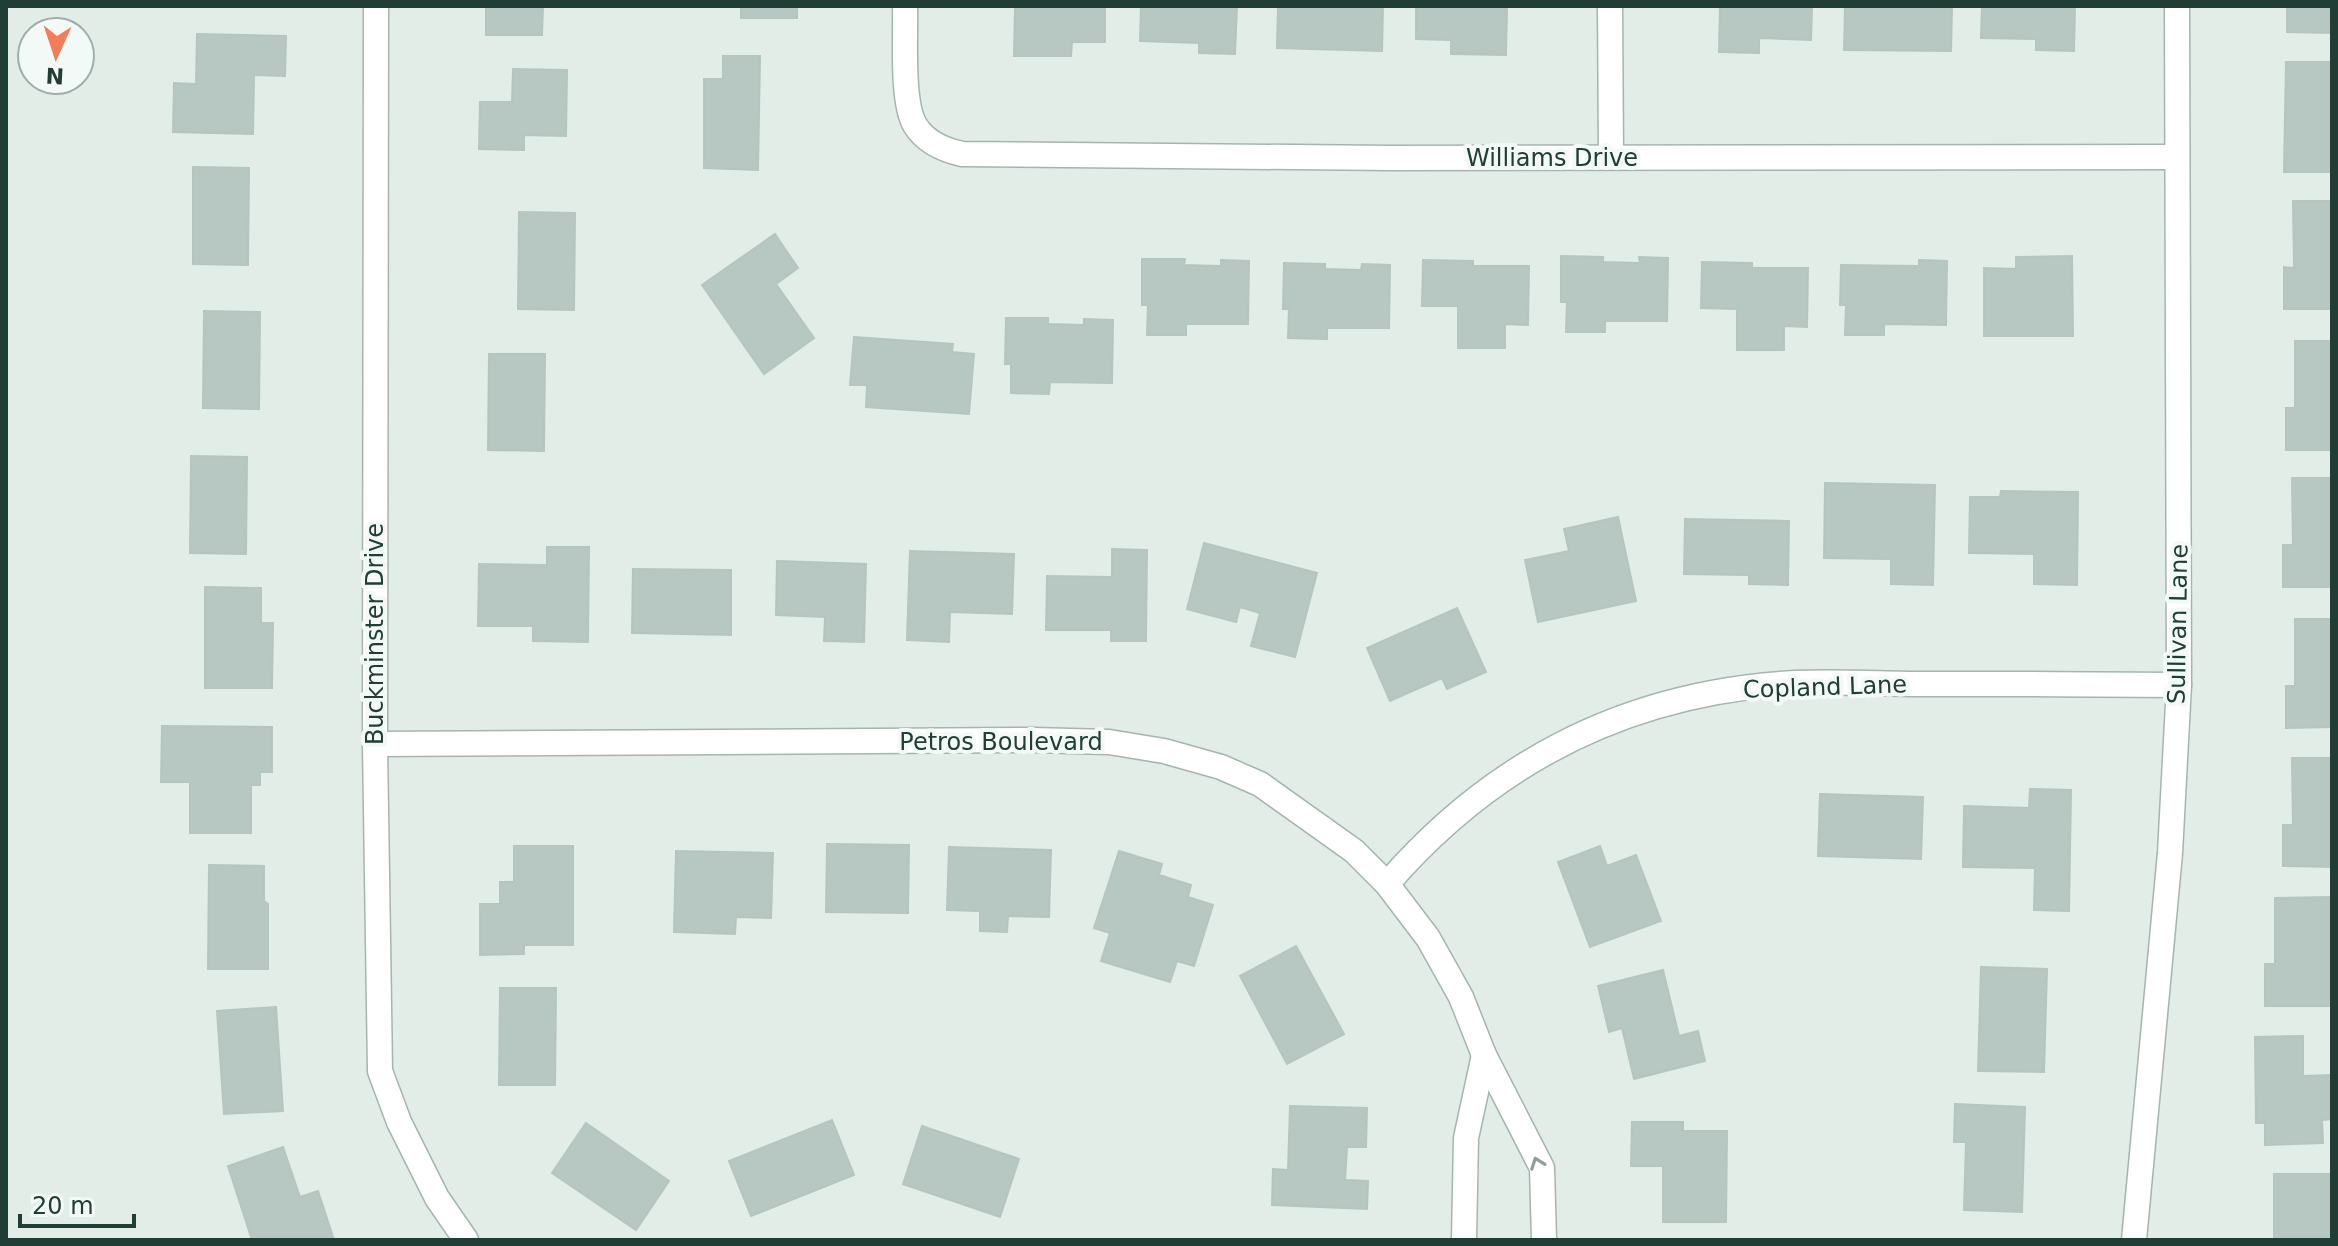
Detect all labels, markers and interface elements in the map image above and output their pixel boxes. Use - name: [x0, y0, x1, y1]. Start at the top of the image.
- north arrow: [16, 16, 96, 96]
- text: N: [45, 63, 65, 88]
- street label: Williams Drive: [1466, 144, 1638, 172]
- street label: Buckminster Drive: [361, 523, 389, 745]
- street label: Sullivan Lane: [2163, 544, 2193, 704]
- street label: Copland Lane: [1742, 670, 1908, 704]
- street label: Petros Boulevard: [899, 728, 1103, 756]
- one-way arrow: [1531, 1157, 1547, 1171]
- scale bar: [20, 1178, 134, 1228]
- text: 20 m: [32, 1192, 94, 1220]

